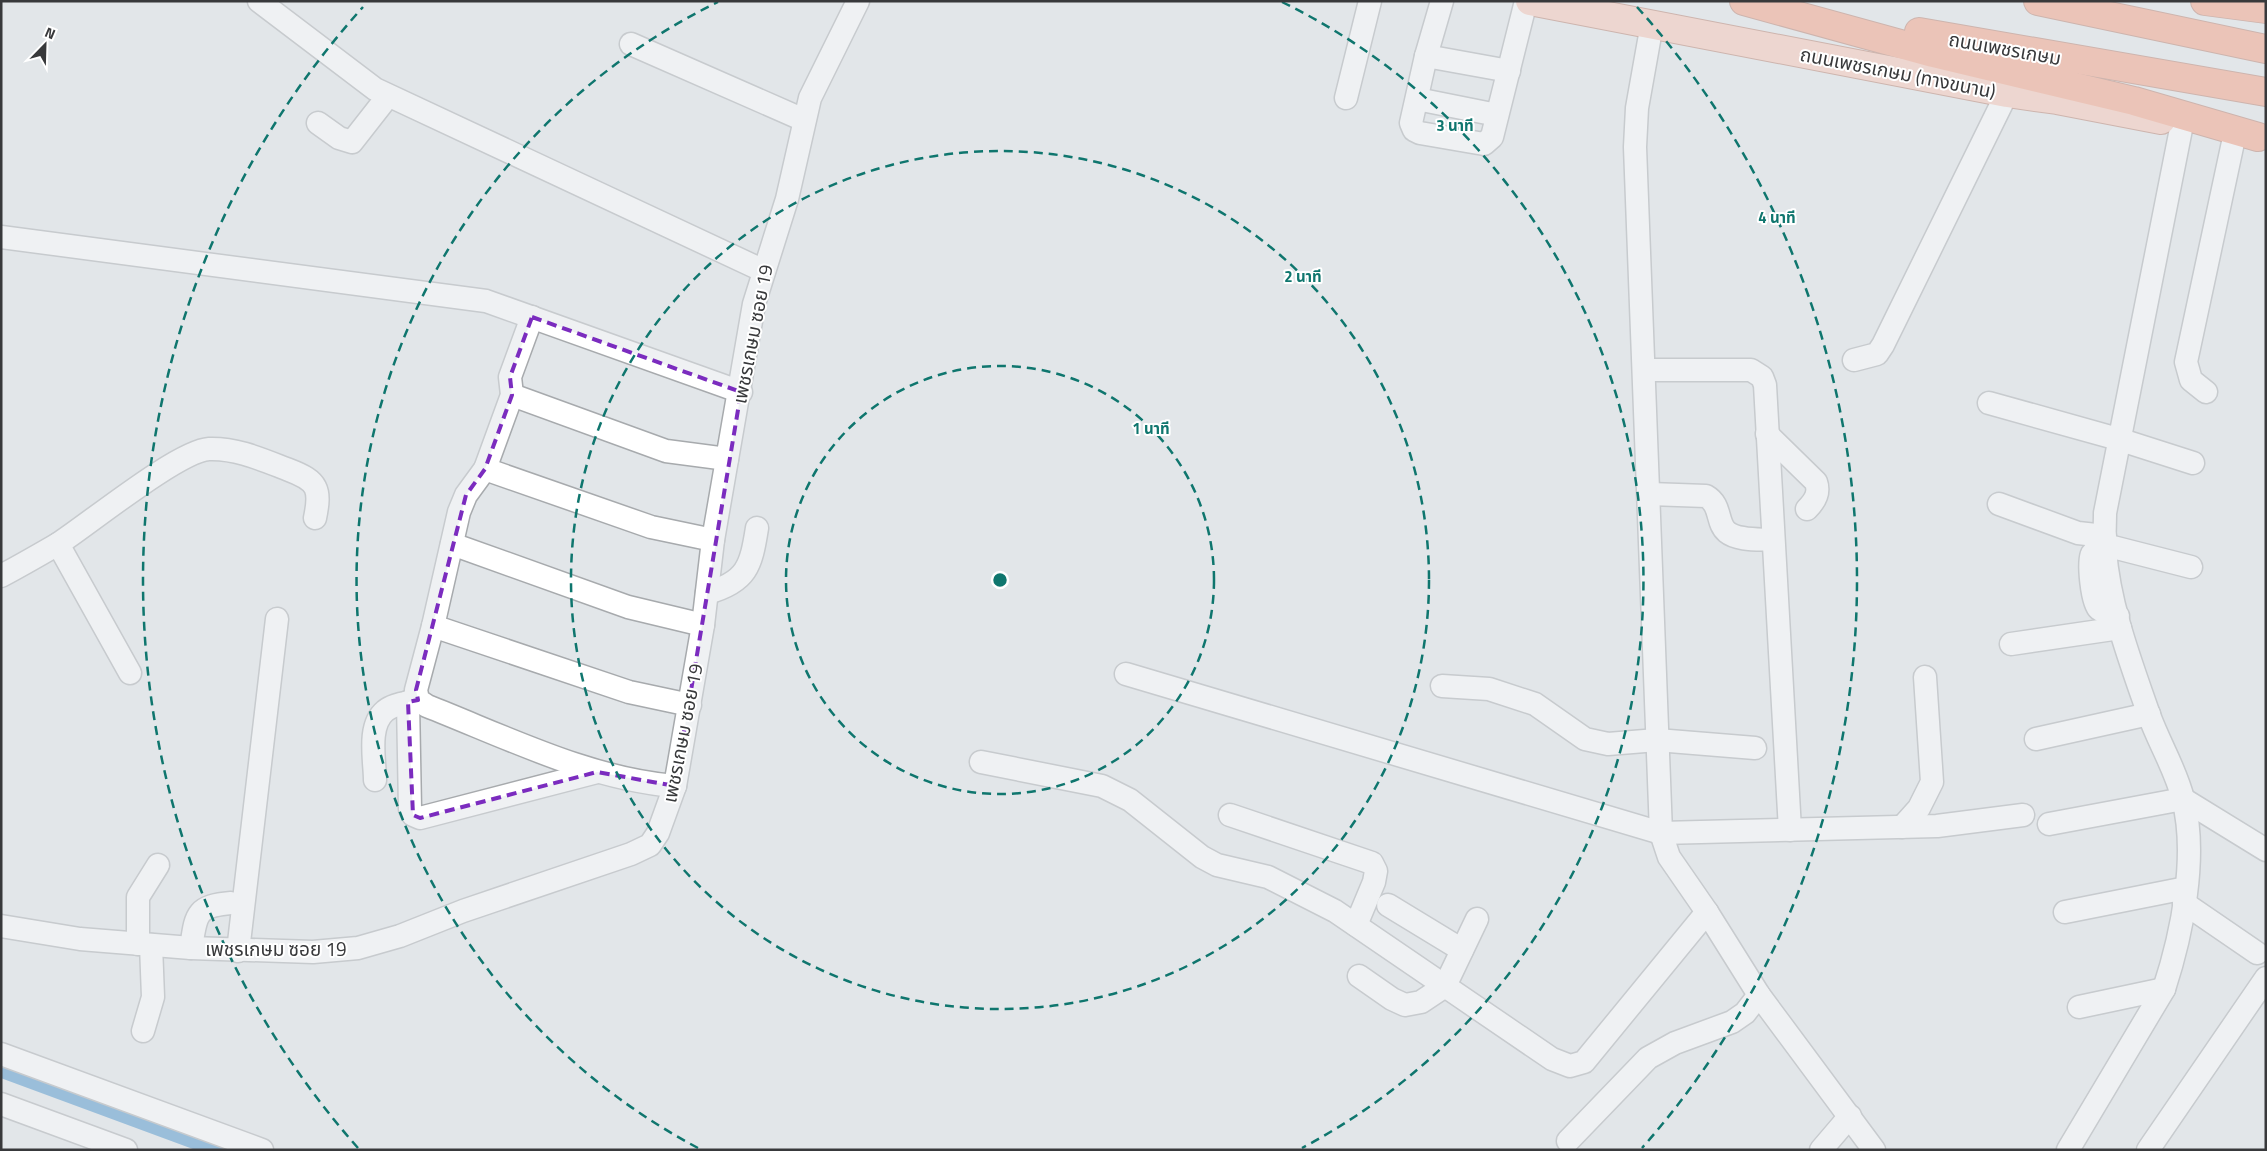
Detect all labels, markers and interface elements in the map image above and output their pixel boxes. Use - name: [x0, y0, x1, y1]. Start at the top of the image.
- north arrow: [20, 20, 70, 70]
- text: N: [42, 21, 59, 44]
- street label: ถนนเพชรเกษม: [1946, 24, 2064, 72]
- street label: ถนนเพชรเกษม (ทางขนาน): [1798, 39, 1998, 105]
- text: 3 นาที: [1436, 114, 1474, 137]
- text: 4 นาที: [1758, 206, 1796, 229]
- street label: เพชรเกษม ซอย 19: [724, 262, 780, 406]
- text: 2 นาที: [1284, 265, 1322, 288]
- text: 1 นาที: [1132, 417, 1170, 440]
- centre of rings: [991, 571, 1009, 589]
- street label: เพชรเกษม ซอย 19: [654, 661, 710, 805]
- street label: เพชรเกษม ซอย 19: [205, 934, 347, 963]

